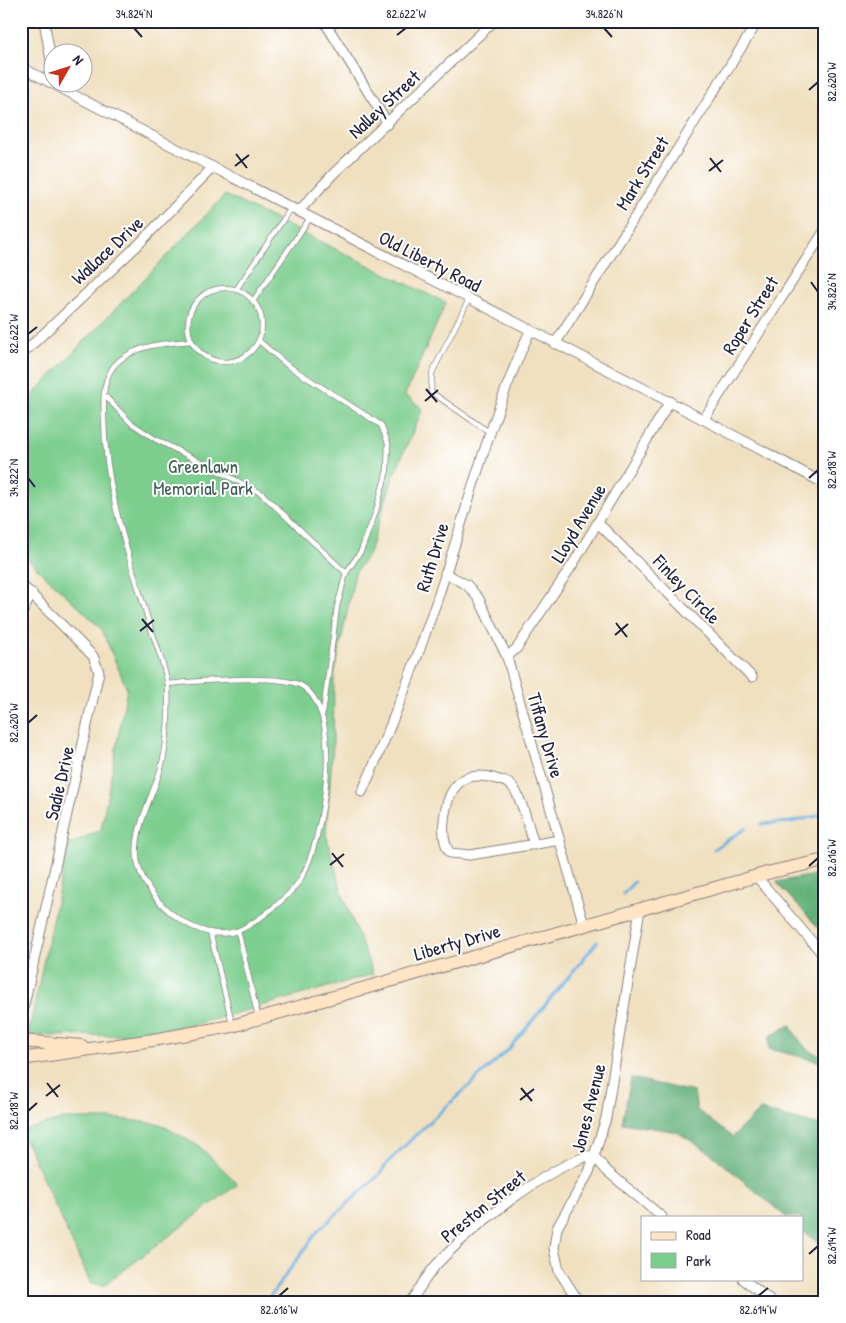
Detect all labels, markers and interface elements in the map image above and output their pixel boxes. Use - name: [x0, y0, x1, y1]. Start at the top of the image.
- text: 34.824°N: [116, 5, 152, 22]
- text: 82.622°W: [386, 5, 426, 22]
- text: 34.826°N: [585, 5, 623, 22]
- north arrow: [42, 42, 92, 92]
- text: N: [69, 51, 89, 69]
- text: 82.620°W: [823, 62, 840, 102]
- street label: Nalley Street: [342, 64, 426, 144]
- street label: Mark Street: [609, 131, 675, 215]
- street label: Wallace Drive: [65, 210, 149, 290]
- street label: Old Liberty Road: [374, 224, 486, 298]
- street label: Roper Street: [716, 270, 785, 359]
- text: 34.826°N: [823, 273, 840, 311]
- text: 82.622°W: [5, 314, 22, 354]
- text: 82.618°W: [823, 450, 840, 489]
- park label: Greenlawn Memorial Park: [153, 453, 253, 501]
- text: 34.822°N: [5, 459, 22, 497]
- street label: Lloyd Avenue: [544, 478, 612, 567]
- street label: Ruth Drive: [409, 519, 455, 595]
- street label: Finley Circle: [647, 548, 727, 630]
- street label: Tiffany Drive: [521, 689, 571, 781]
- text: 82.620°W: [5, 703, 22, 743]
- street label: Sadie Drive: [38, 743, 80, 823]
- text: 82.616°W: [823, 839, 840, 877]
- street label: Liberty Drive: [411, 917, 504, 967]
- street label: Jones Avenue: [564, 1060, 612, 1155]
- text: 82.618°W: [5, 1091, 22, 1130]
- street label: Preston Street: [435, 1163, 531, 1248]
- legend: [641, 1216, 804, 1280]
- text: Road: [686, 1224, 711, 1245]
- text: 82.614°W: [823, 1227, 840, 1265]
- text: Park: [686, 1250, 711, 1271]
- text: 82.616°W: [260, 1301, 298, 1318]
- text: 82.614°W: [739, 1301, 777, 1318]

